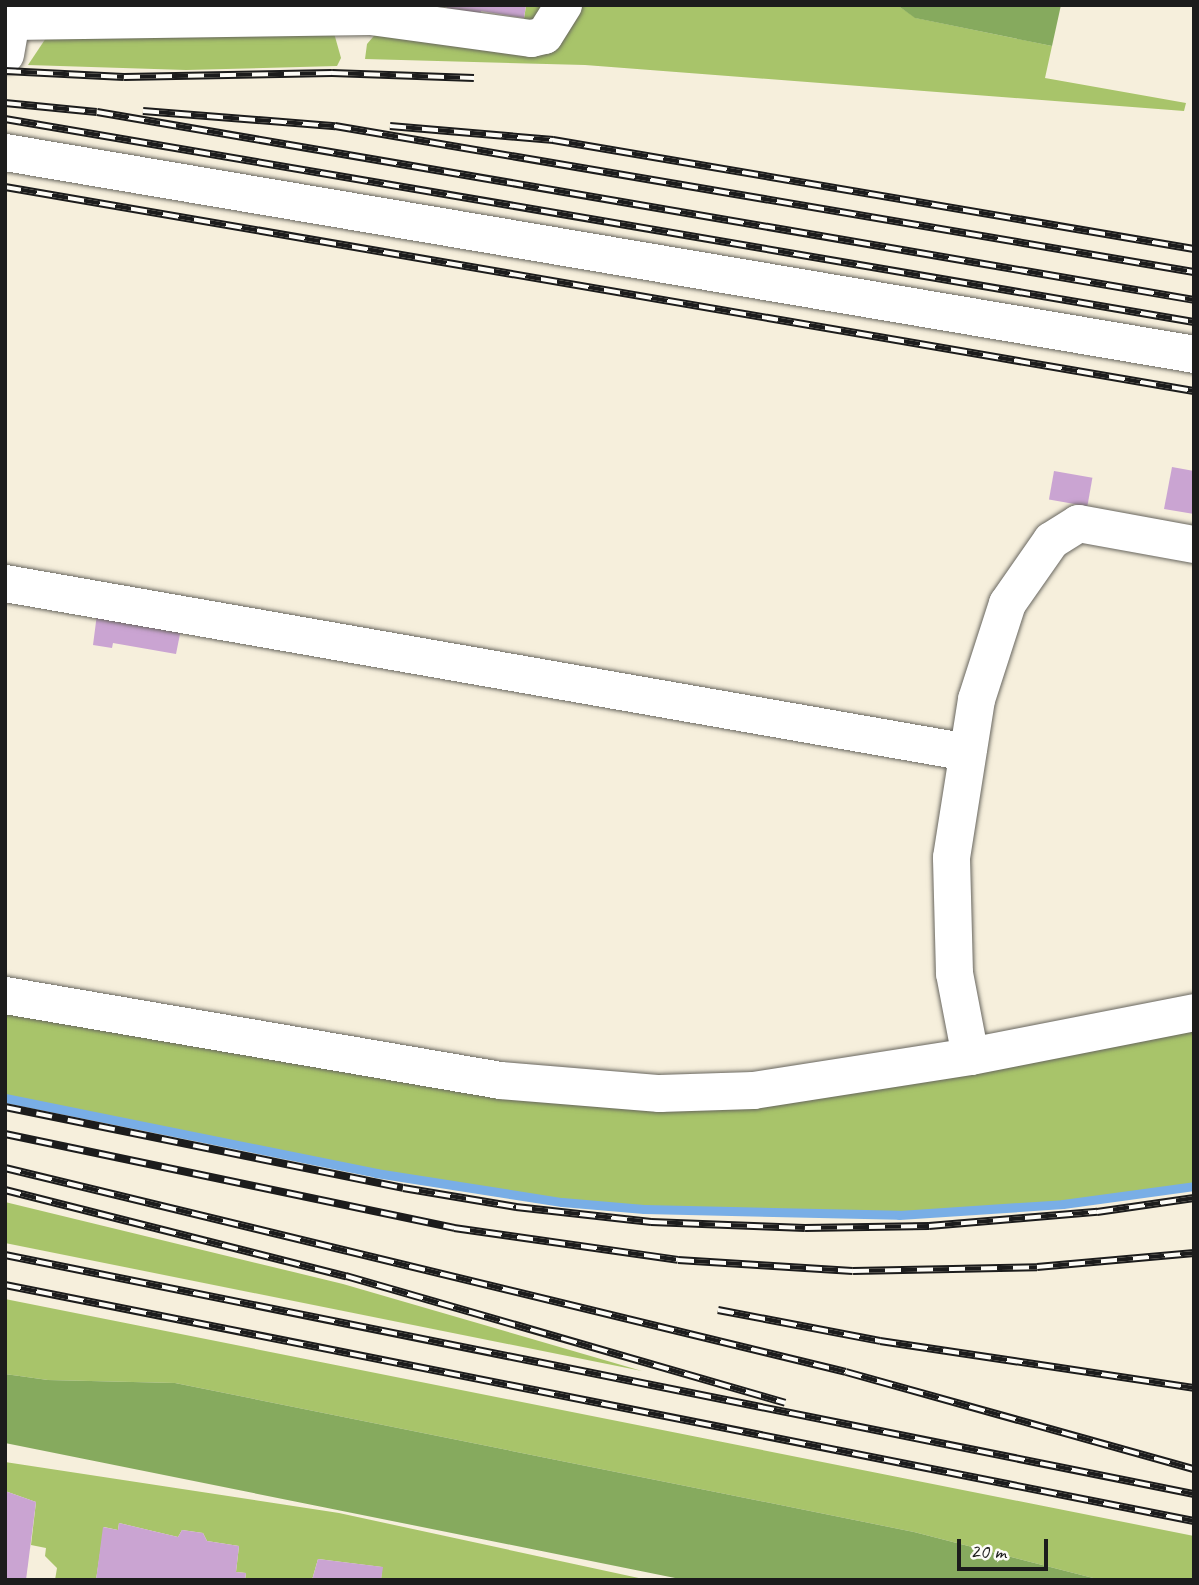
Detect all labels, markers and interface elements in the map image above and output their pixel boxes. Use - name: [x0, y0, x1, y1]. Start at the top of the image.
- scale bar: [961, 1526, 1052, 1570]
- text: 20 m: [970, 1538, 1006, 1564]

